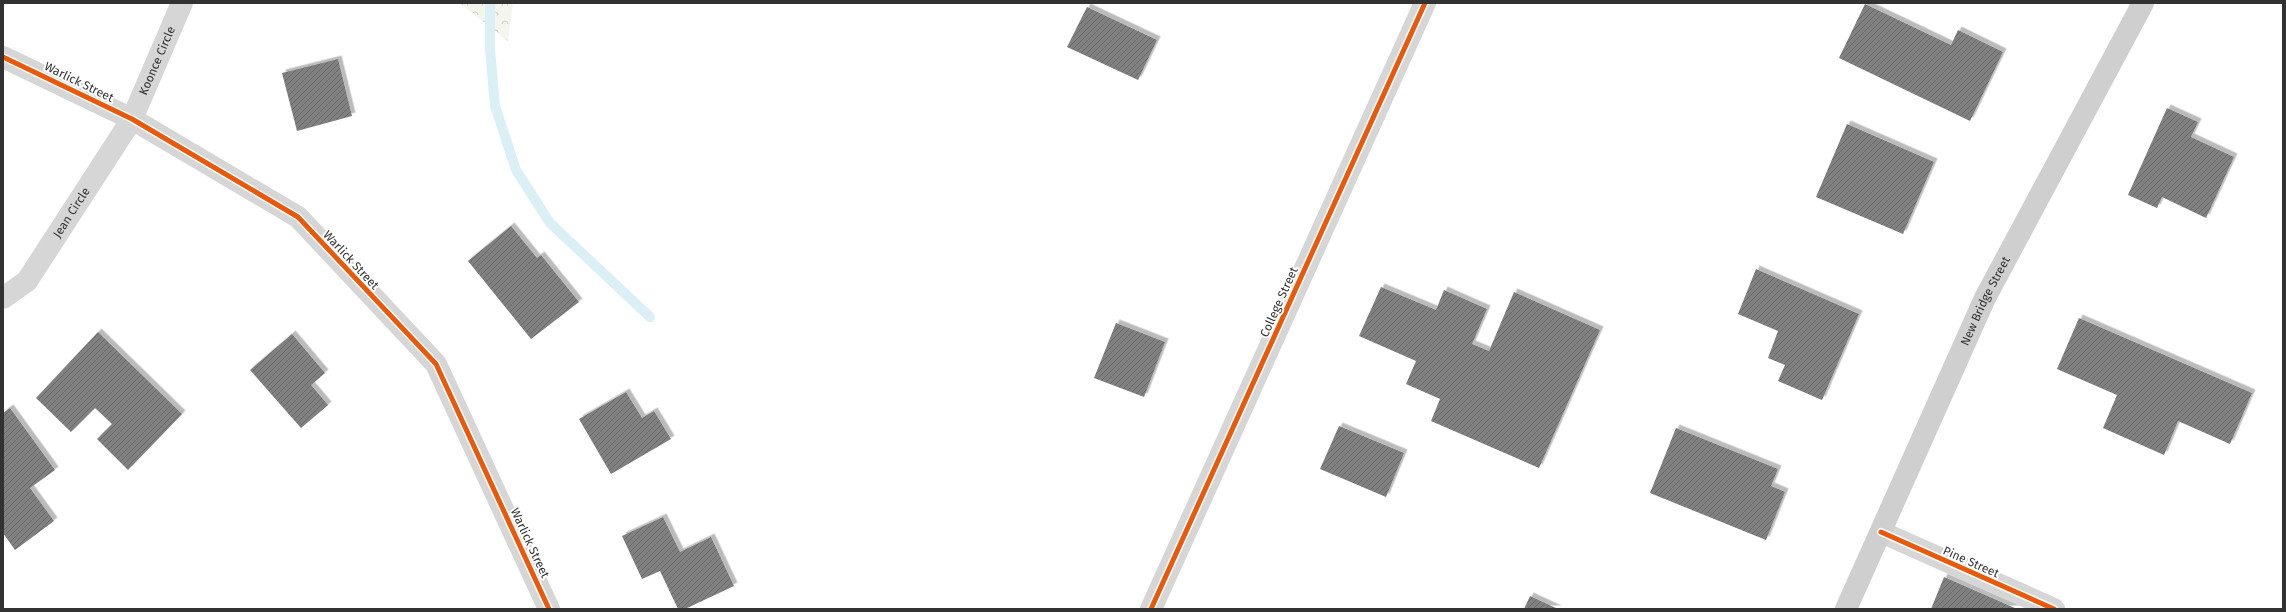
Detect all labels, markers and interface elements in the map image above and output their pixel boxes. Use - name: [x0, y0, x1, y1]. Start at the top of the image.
- street label: Koonce Circle: [136, 24, 178, 97]
- street label: Warlick Street: [42, 59, 116, 105]
- street label: Jean Circle: [50, 185, 93, 240]
- street label: Warlick Street: [320, 228, 382, 293]
- street label: New Bridge Street: [1958, 253, 2013, 348]
- street label: College Street: [1257, 264, 1301, 339]
- street label: Warlick Street: [508, 506, 553, 581]
- street label: Pine Street: [1941, 543, 2002, 581]

